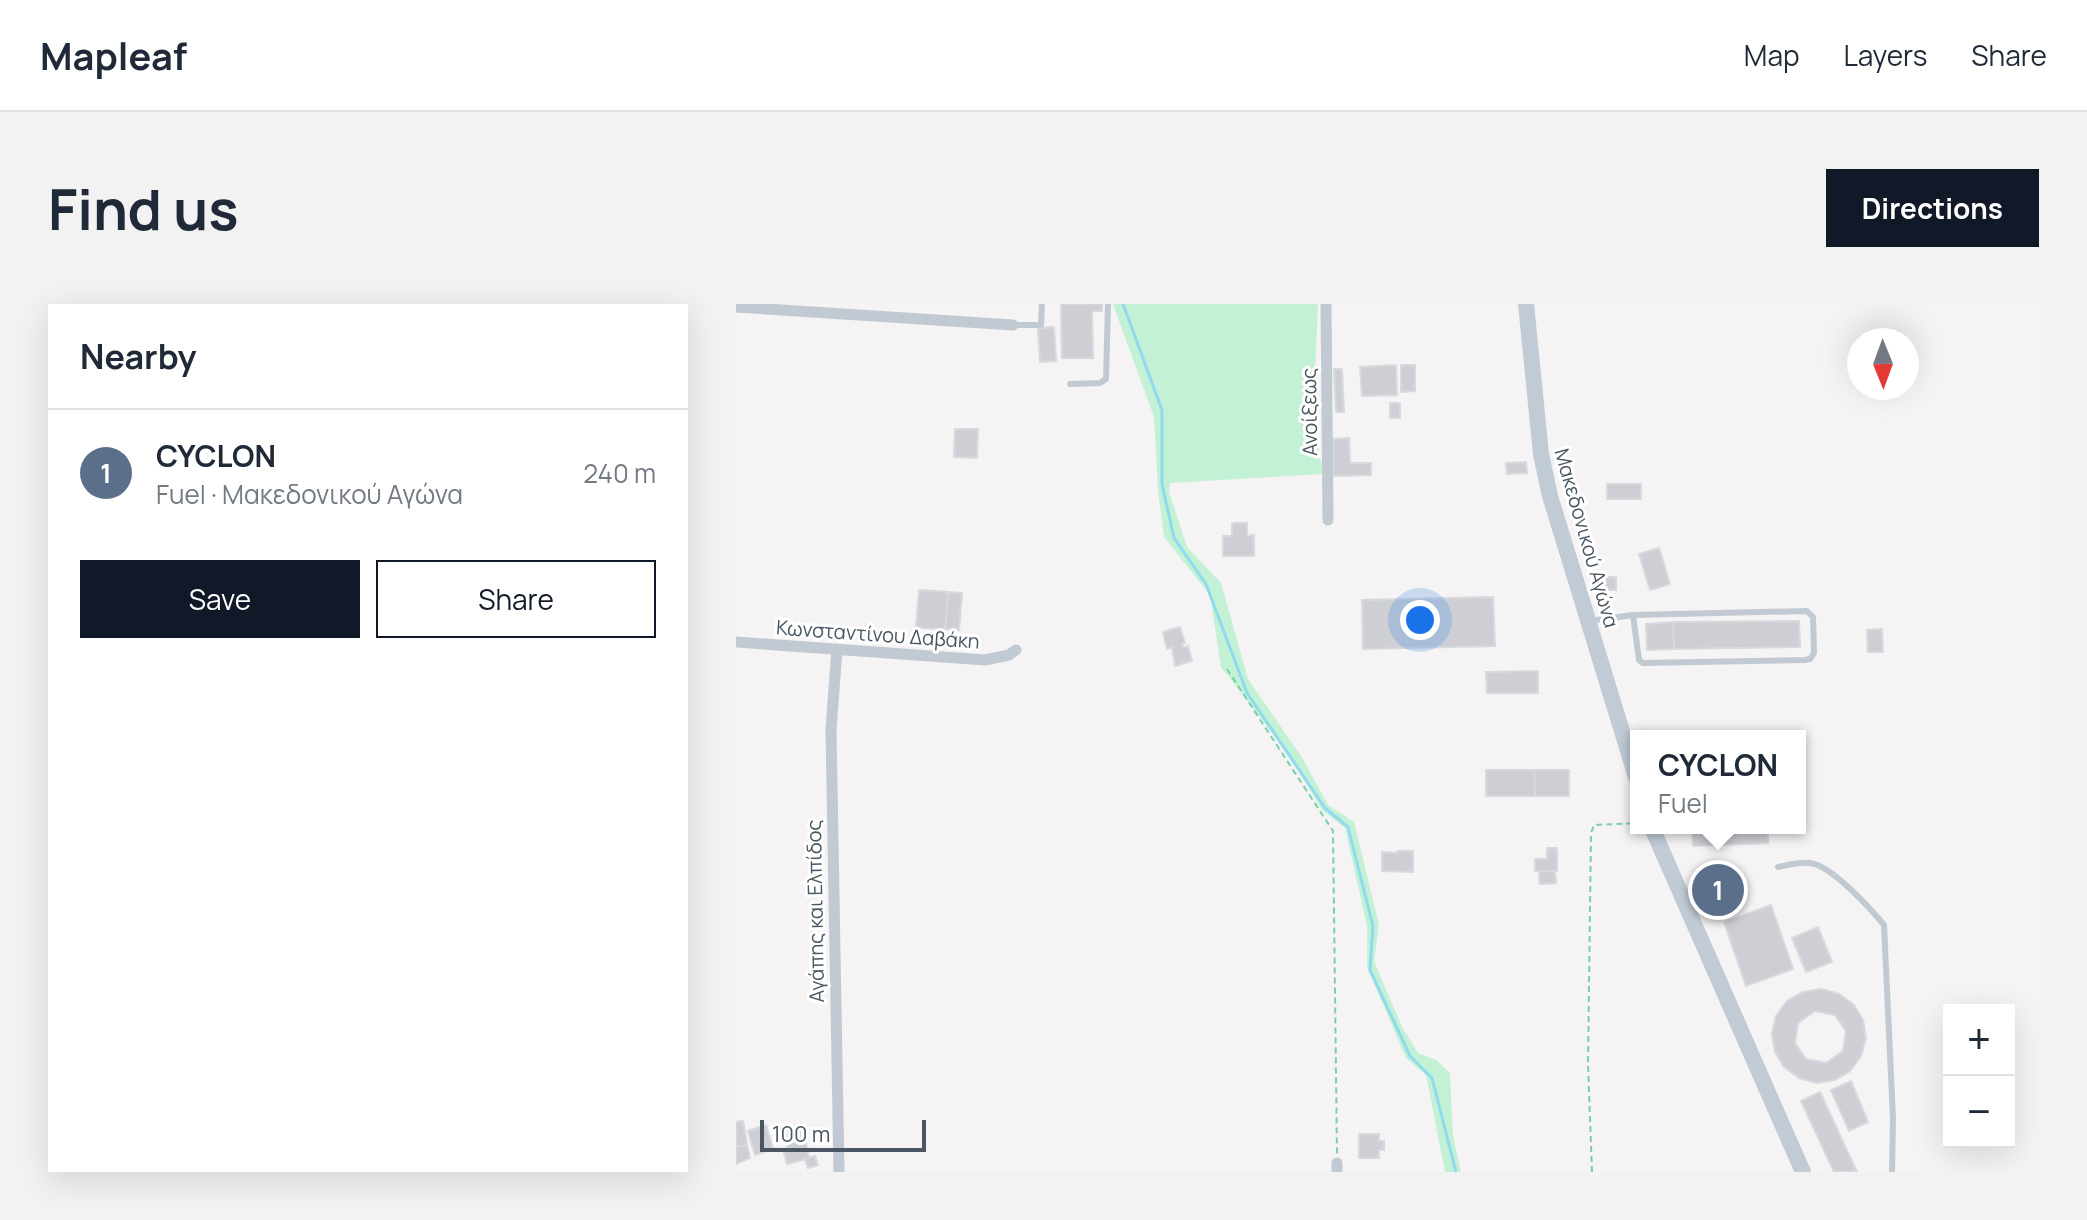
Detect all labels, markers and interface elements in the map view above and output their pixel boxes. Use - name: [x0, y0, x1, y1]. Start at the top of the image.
- text: Mapleaf: [40, 29, 187, 81]
- text: Map: [1744, 36, 1800, 74]
- text: Layers: [1844, 36, 1927, 74]
- text: Share: [1971, 36, 2047, 74]
- button: Directions: [1826, 169, 2039, 247]
- text: Find us: [48, 170, 239, 247]
- north arrow: [1847, 328, 1919, 400]
- text: Nearby: [80, 333, 196, 379]
- street label: Ανοίξεως: [1295, 368, 1323, 456]
- text: CYCLON: [156, 435, 276, 476]
- street label: Μακεδονικού Αγώνα: [1548, 445, 1626, 631]
- text: 1: [100, 455, 112, 491]
- text: 240 m: [583, 455, 656, 491]
- text: Fuel · Μακεδονικού Αγώνα: [156, 476, 463, 512]
- button: Save: [80, 560, 360, 638]
- button: Share: [376, 560, 656, 638]
- your location: [1400, 600, 1440, 640]
- street label: Κωνσταντίνου Δαβάκη: [775, 613, 981, 655]
- popup: [1630, 730, 1806, 834]
- text: CYCLON: [1658, 744, 1778, 785]
- text: Fuel: [1658, 785, 1708, 821]
- street label: Αγάπης και Ελπίδος: [800, 819, 830, 1003]
- pin: 1: [1692, 860, 1744, 920]
- map controls: [1943, 1004, 2015, 1148]
- button: +: [1943, 1004, 2015, 1076]
- button: −: [1943, 1076, 2015, 1148]
- scale bar: [760, 1116, 926, 1152]
- text: 100 m: [772, 1119, 830, 1149]

